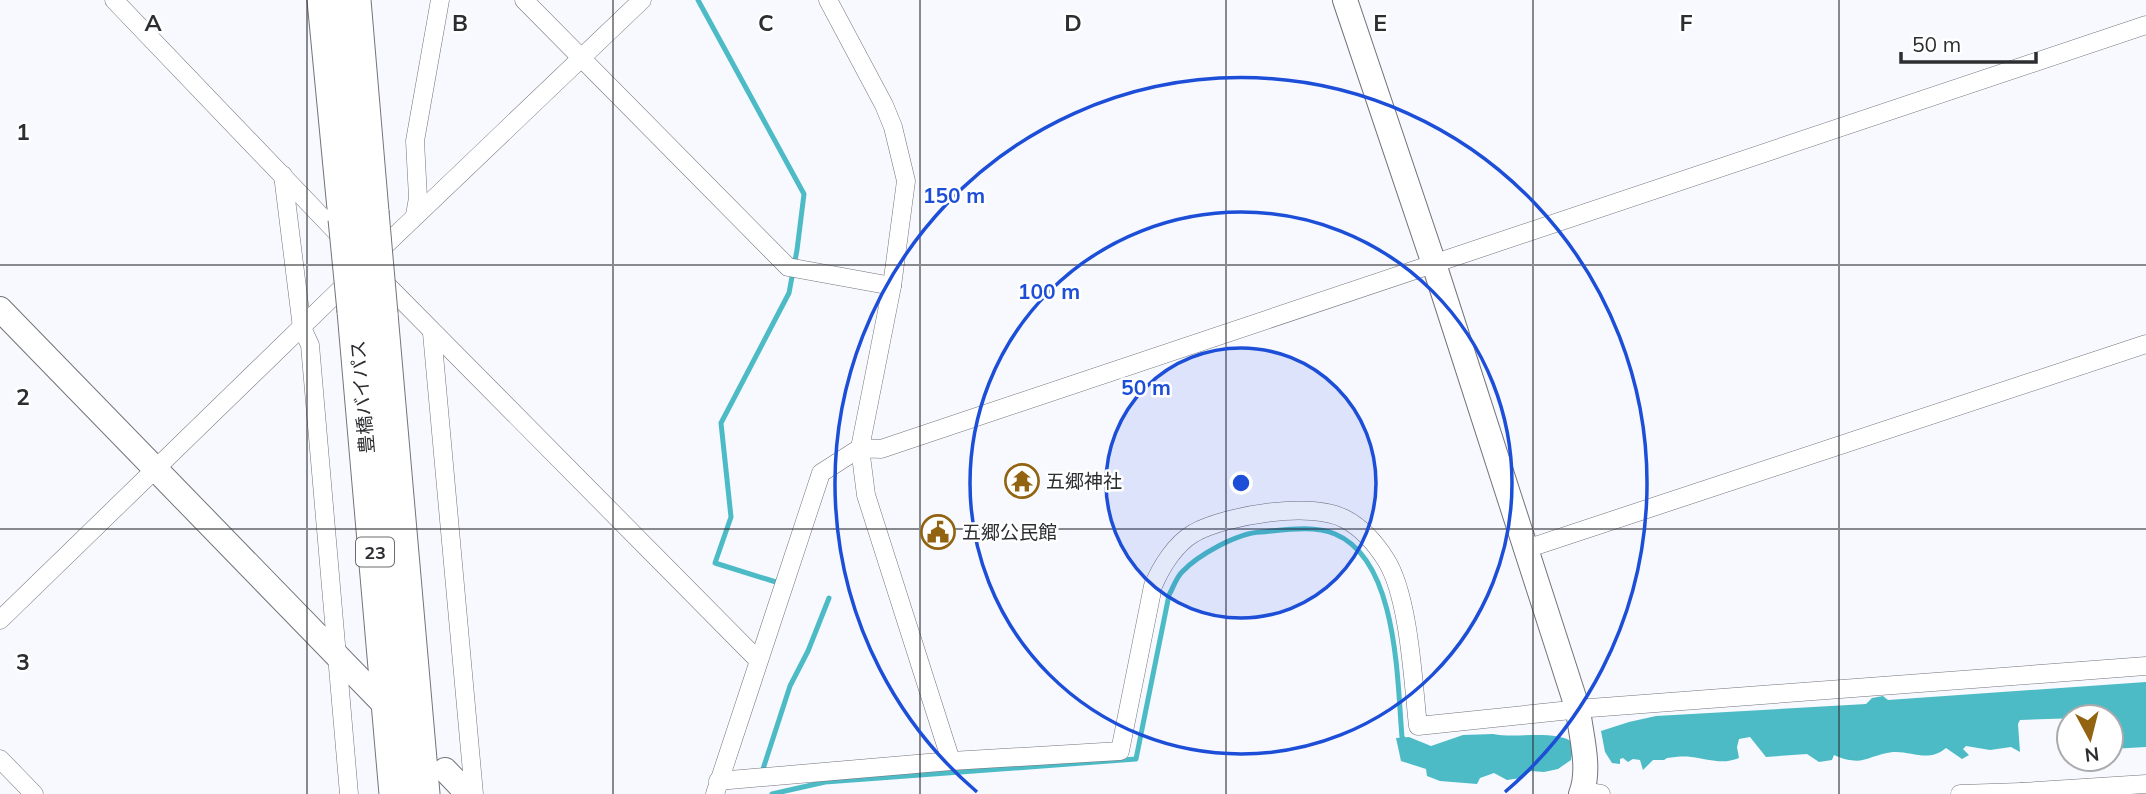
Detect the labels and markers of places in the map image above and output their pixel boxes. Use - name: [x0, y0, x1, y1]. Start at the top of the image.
- temple icon: 五郷神社: [1003, 462, 1041, 500]
- place label: 五郷神社: [1046, 469, 1122, 493]
- centre of rings: [1229, 471, 1253, 495]
- public building icon: 五郷公民館: [919, 513, 957, 551]
- place label: 五郷公民館: [962, 520, 1057, 544]

